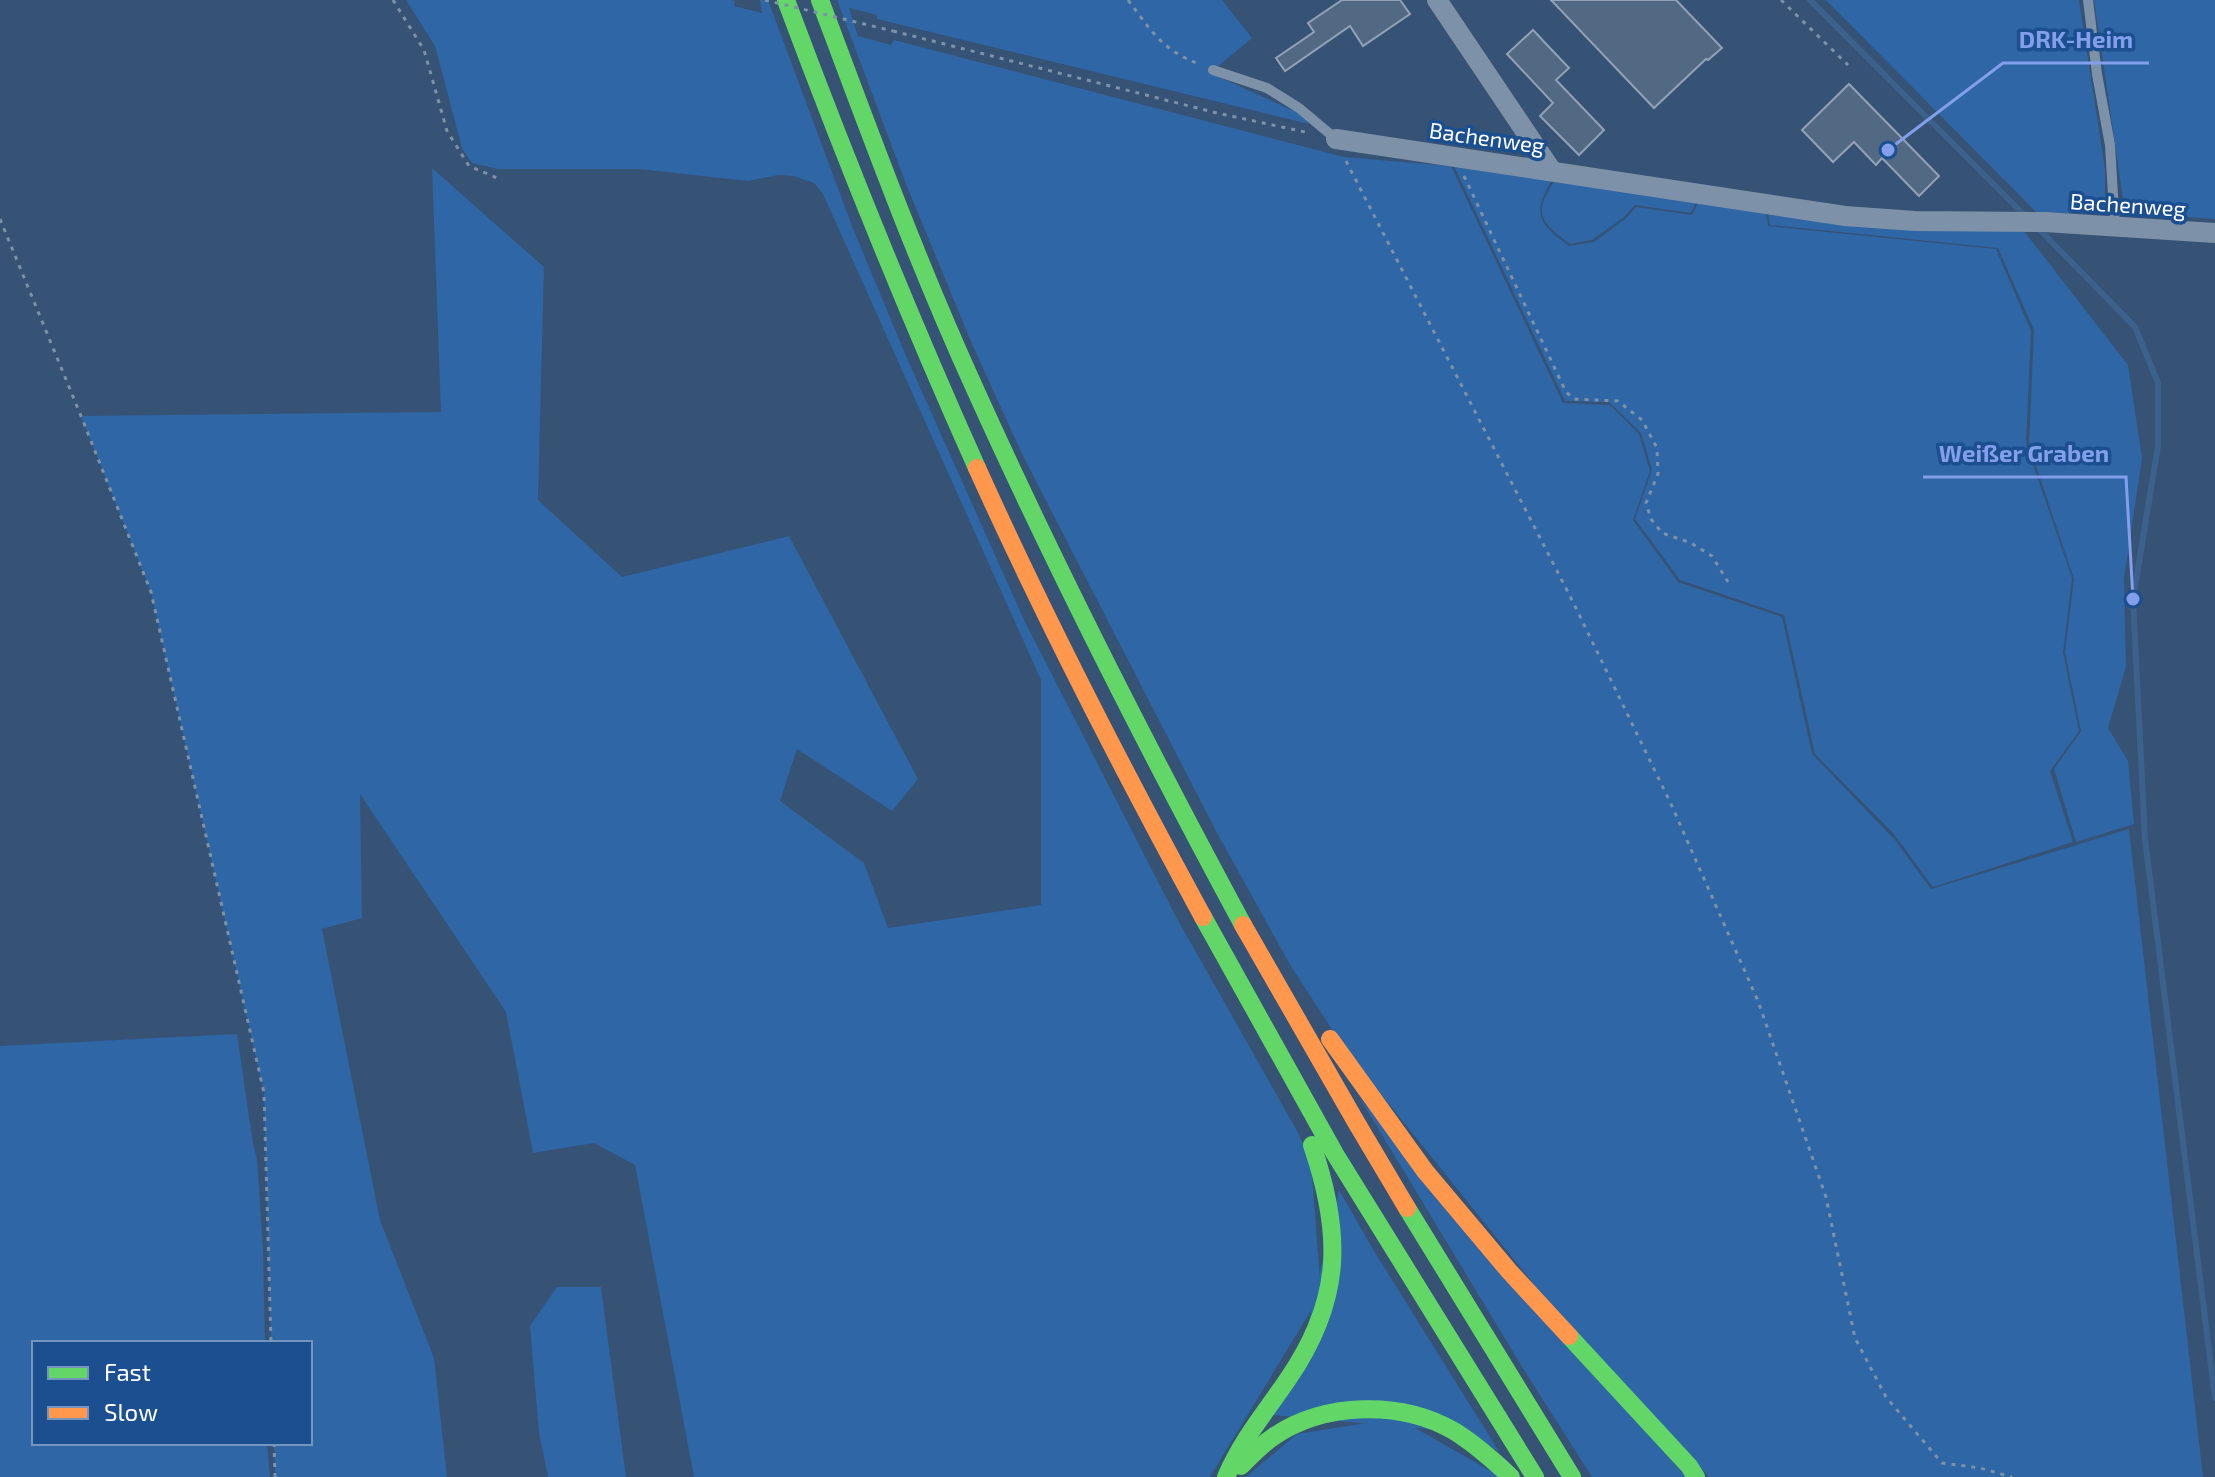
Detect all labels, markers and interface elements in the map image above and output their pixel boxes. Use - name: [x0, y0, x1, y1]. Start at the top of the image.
- callout: DRK-Heim: [2003, 15, 2149, 63]
- text: DRK-Heim: [2019, 24, 2133, 53]
- street label: Bachenweg: [1428, 116, 1546, 158]
- street label: Bachenweg: [2069, 187, 2187, 221]
- callout: Weißer Graben: [1923, 429, 2126, 477]
- text: Weißer Graben: [1939, 438, 2109, 467]
- legend: [32, 1341, 312, 1445]
- text: Fast: [104, 1357, 151, 1386]
- text: Slow: [104, 1397, 158, 1426]

